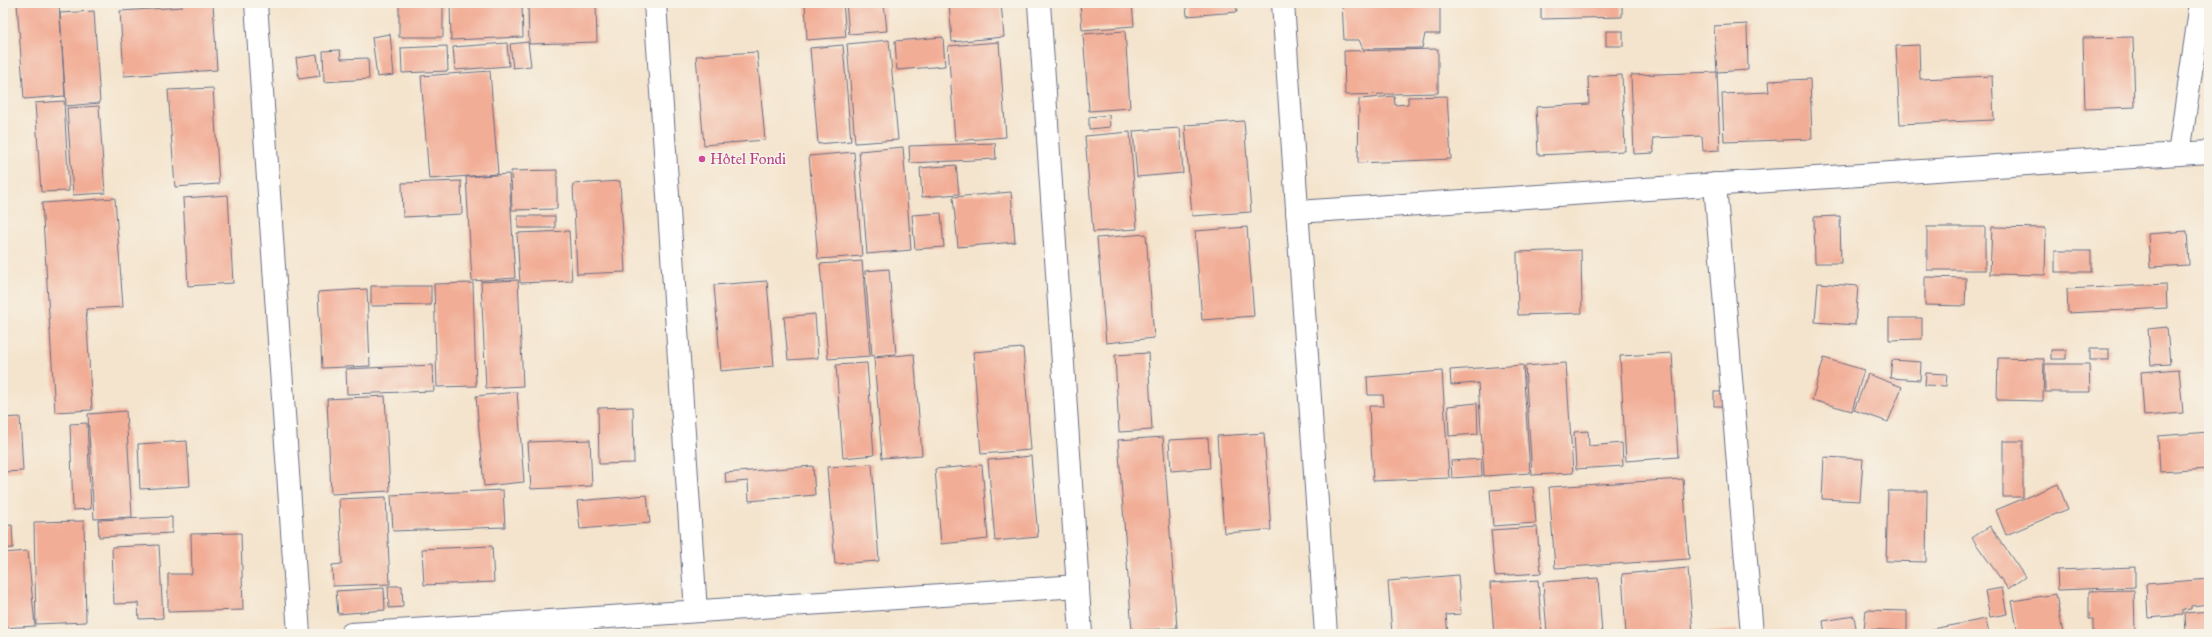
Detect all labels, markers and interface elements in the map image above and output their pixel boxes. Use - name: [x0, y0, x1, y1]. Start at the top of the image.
- place label: Hôtel Fondi: [710, 150, 786, 168]
- marker: Hôtel Fondi: [697, 154, 707, 164]

